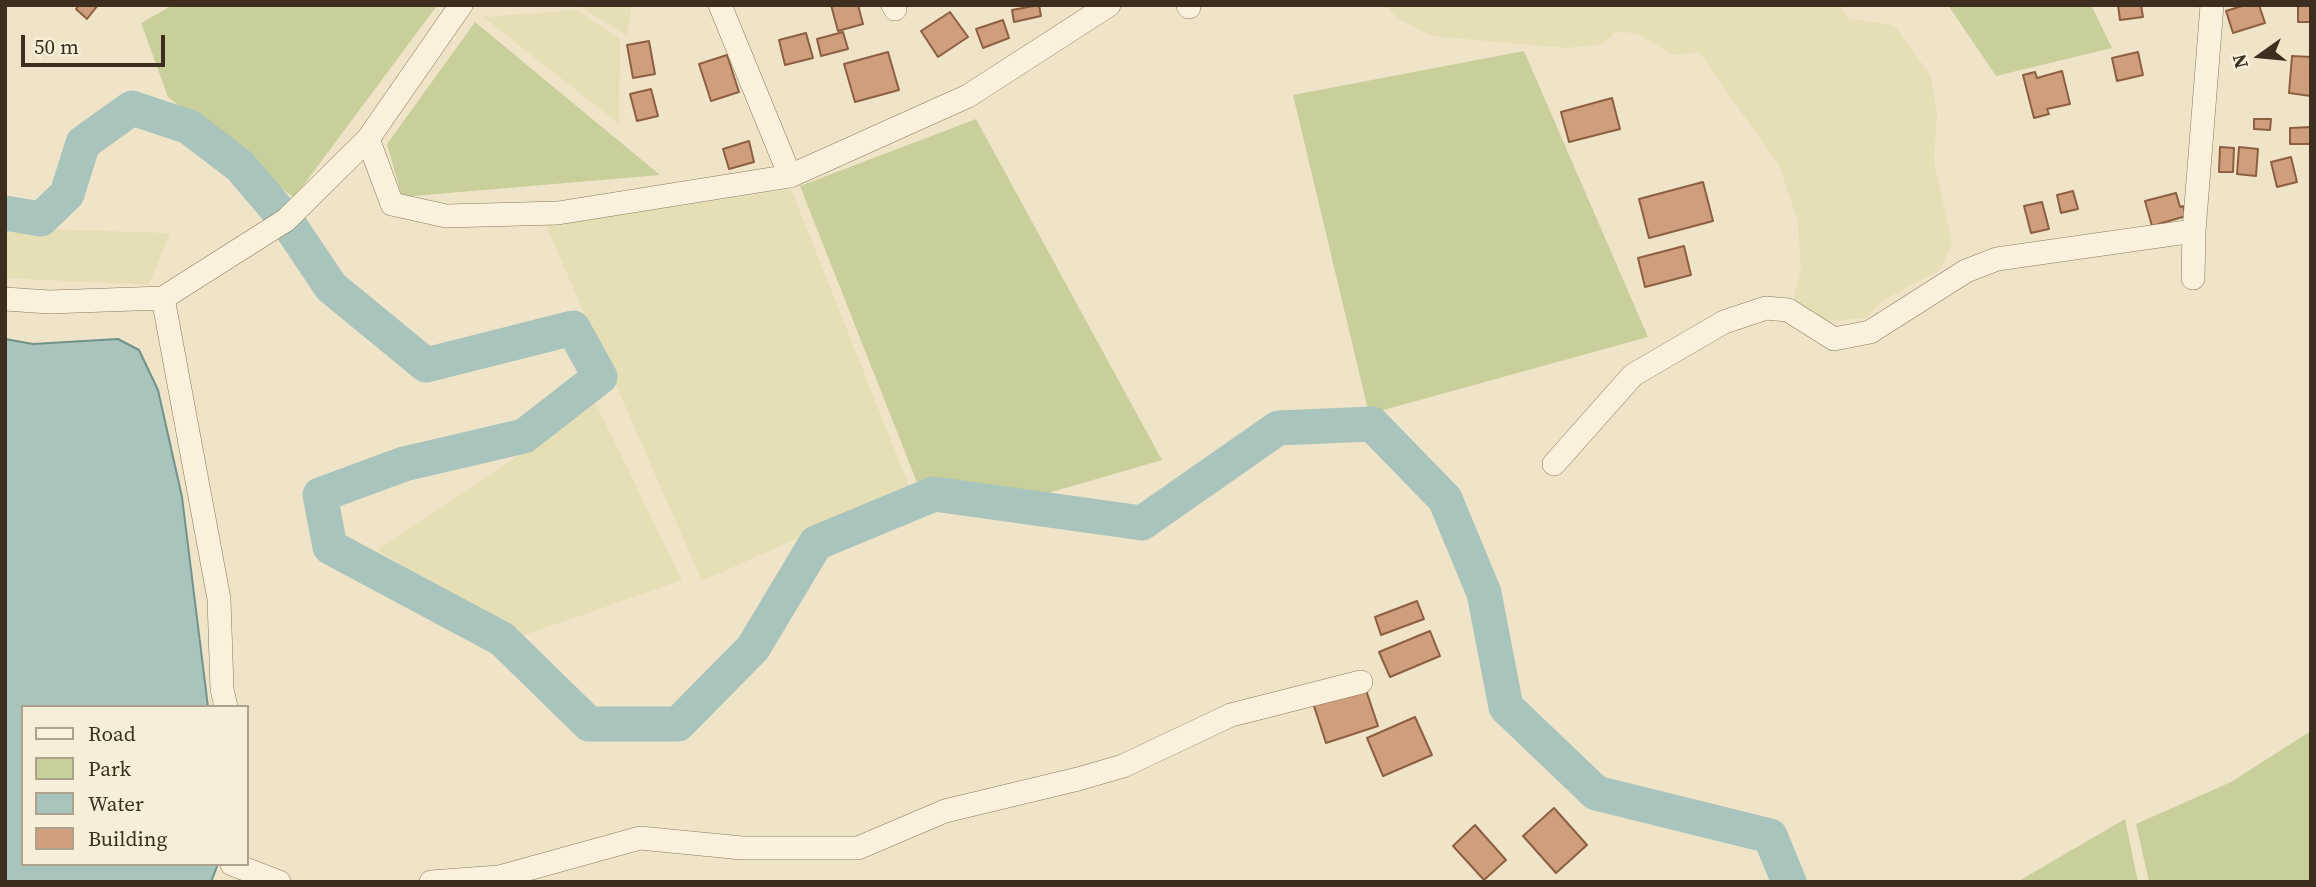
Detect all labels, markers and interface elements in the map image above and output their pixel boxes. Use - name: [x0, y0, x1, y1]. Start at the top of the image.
- scale bar: [24, 21, 168, 65]
- north arrow: [2225, 21, 2295, 91]
- text: 50 m: [34, 32, 79, 61]
- text: N: [2225, 51, 2254, 71]
- legend: [21, 705, 248, 866]
- text: Road: [88, 719, 136, 748]
- text: Park: [88, 754, 131, 783]
- text: Water: [88, 789, 144, 818]
- text: Building: [88, 824, 167, 853]

